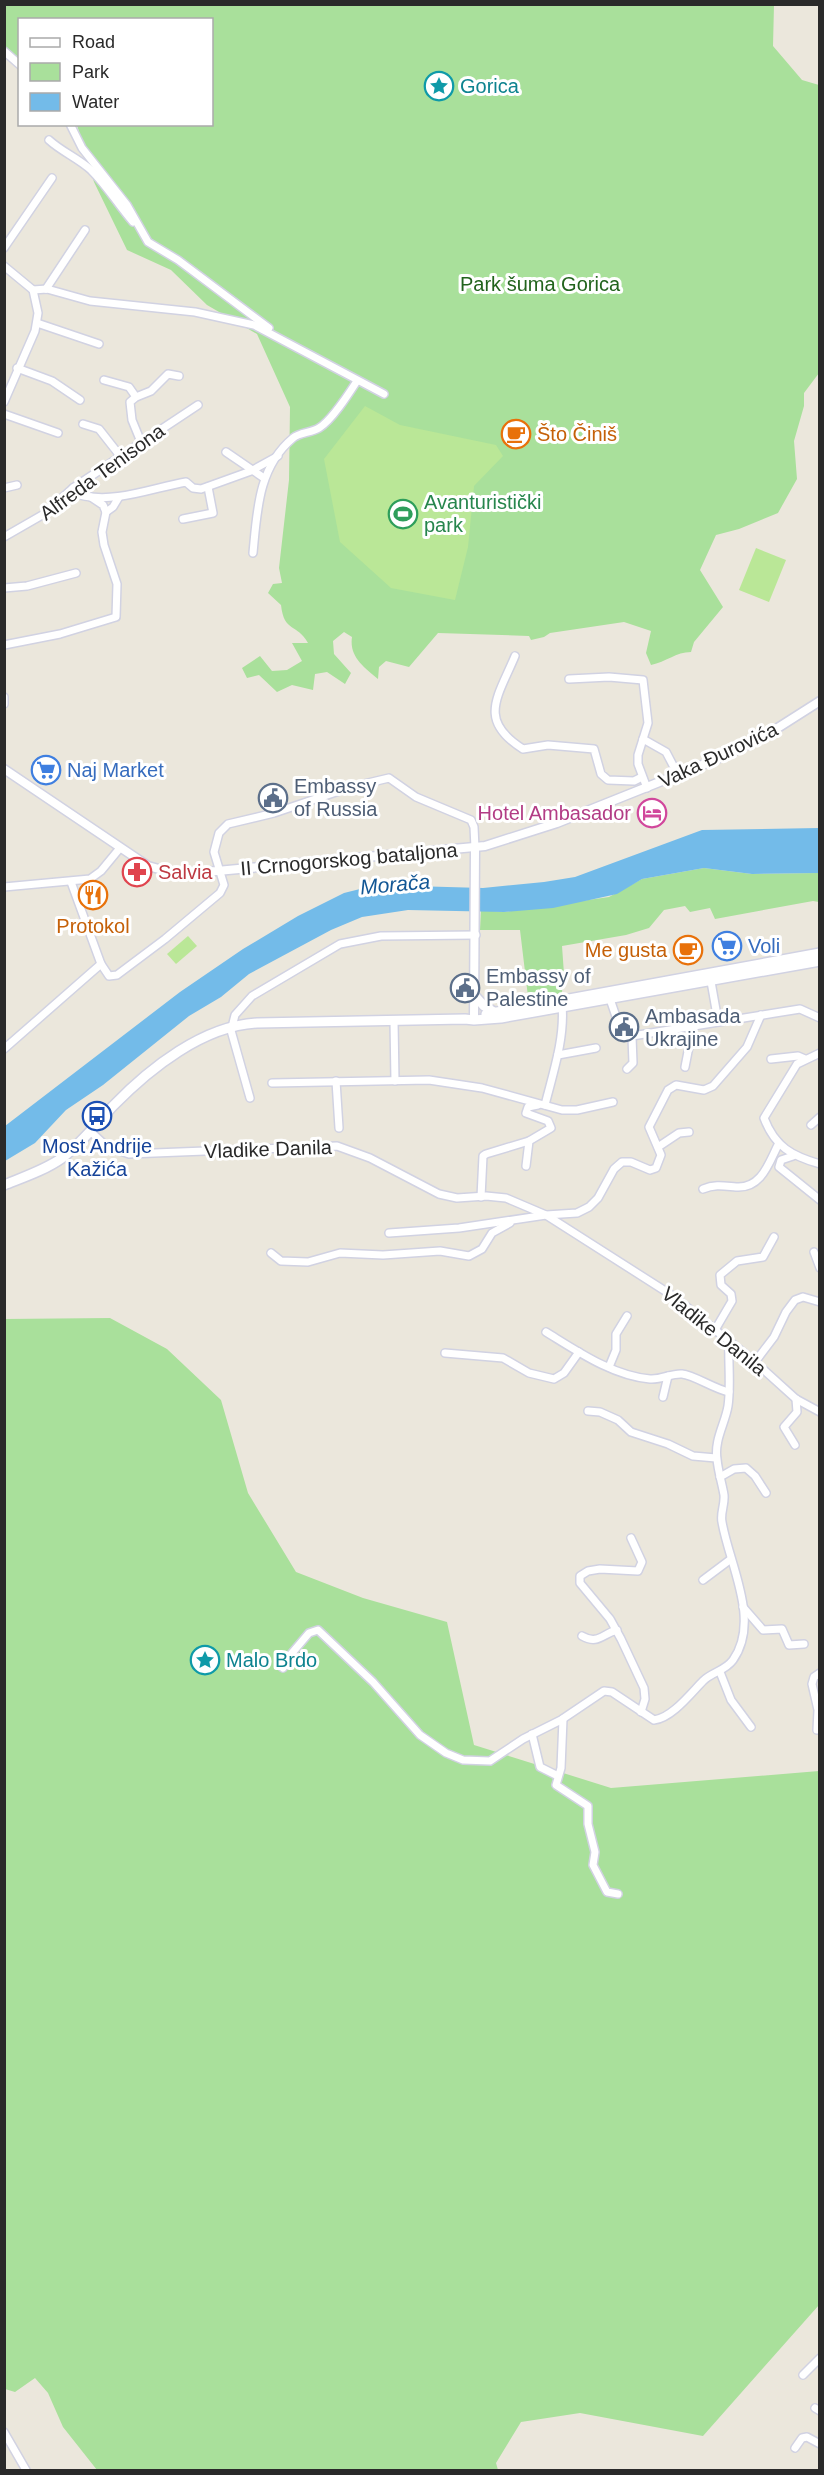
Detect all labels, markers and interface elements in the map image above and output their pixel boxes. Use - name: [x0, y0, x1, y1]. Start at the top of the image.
- legend: [18, 18, 213, 126]
- text: Road: [72, 32, 115, 52]
- text: Park: [72, 62, 110, 82]
- place icon: Gorica: [423, 70, 455, 102]
- place label: Gorica: [460, 75, 520, 97]
- text: Water: [72, 92, 119, 112]
- park label: Park šuma Gorica: [460, 273, 621, 295]
- cafe icon: Što Činiš: [500, 418, 532, 450]
- street label: Alfreda Tenisona: [35, 419, 169, 525]
- place label: Što Činiš: [537, 423, 617, 445]
- place label: Avanturistički park: [424, 491, 541, 536]
- sports icon: Avanturistički park: [387, 498, 419, 530]
- street label: Vaka Đurovića: [655, 717, 782, 792]
- supermarket icon: Naj Market: [30, 754, 62, 786]
- place label: Naj Market: [67, 759, 164, 781]
- place label: Embassy of Russia: [294, 775, 378, 820]
- public building icon: Embassy of Russia: [257, 782, 289, 814]
- hotel icon: Hotel Ambasador: [636, 797, 668, 829]
- place label: Hotel Ambasador: [478, 802, 631, 824]
- street label: II Crnogorskog bataljona: [239, 838, 459, 879]
- pharmacy icon: Salvia: [121, 856, 153, 888]
- place label: Salvia: [158, 861, 213, 883]
- water label: Morača: [359, 869, 431, 899]
- restaurant icon: Protokol: [77, 879, 109, 911]
- place label: Protokol: [56, 915, 130, 937]
- supermarket icon: Voli: [711, 930, 743, 962]
- cafe icon: Me gusta: [672, 934, 704, 966]
- place label: Voli: [748, 935, 780, 957]
- place label: Me gusta: [585, 939, 668, 961]
- place label: Embassy of Palestine: [486, 965, 591, 1010]
- public building icon: Embassy of Palestine: [449, 972, 481, 1004]
- place label: Ambasada Ukrajine: [645, 1005, 741, 1050]
- public building icon: Ambasada Ukrajine: [608, 1011, 640, 1043]
- bus stop icon: Most Andrije Kažića: [81, 1100, 113, 1132]
- place label: Most Andrije Kažića: [42, 1135, 152, 1180]
- street label: Vladike Danila: [204, 1136, 333, 1162]
- street label: Vladike Danila: [657, 1282, 771, 1380]
- place icon: Malo Brdo: [189, 1644, 221, 1676]
- place label: Malo Brdo: [226, 1649, 317, 1671]

